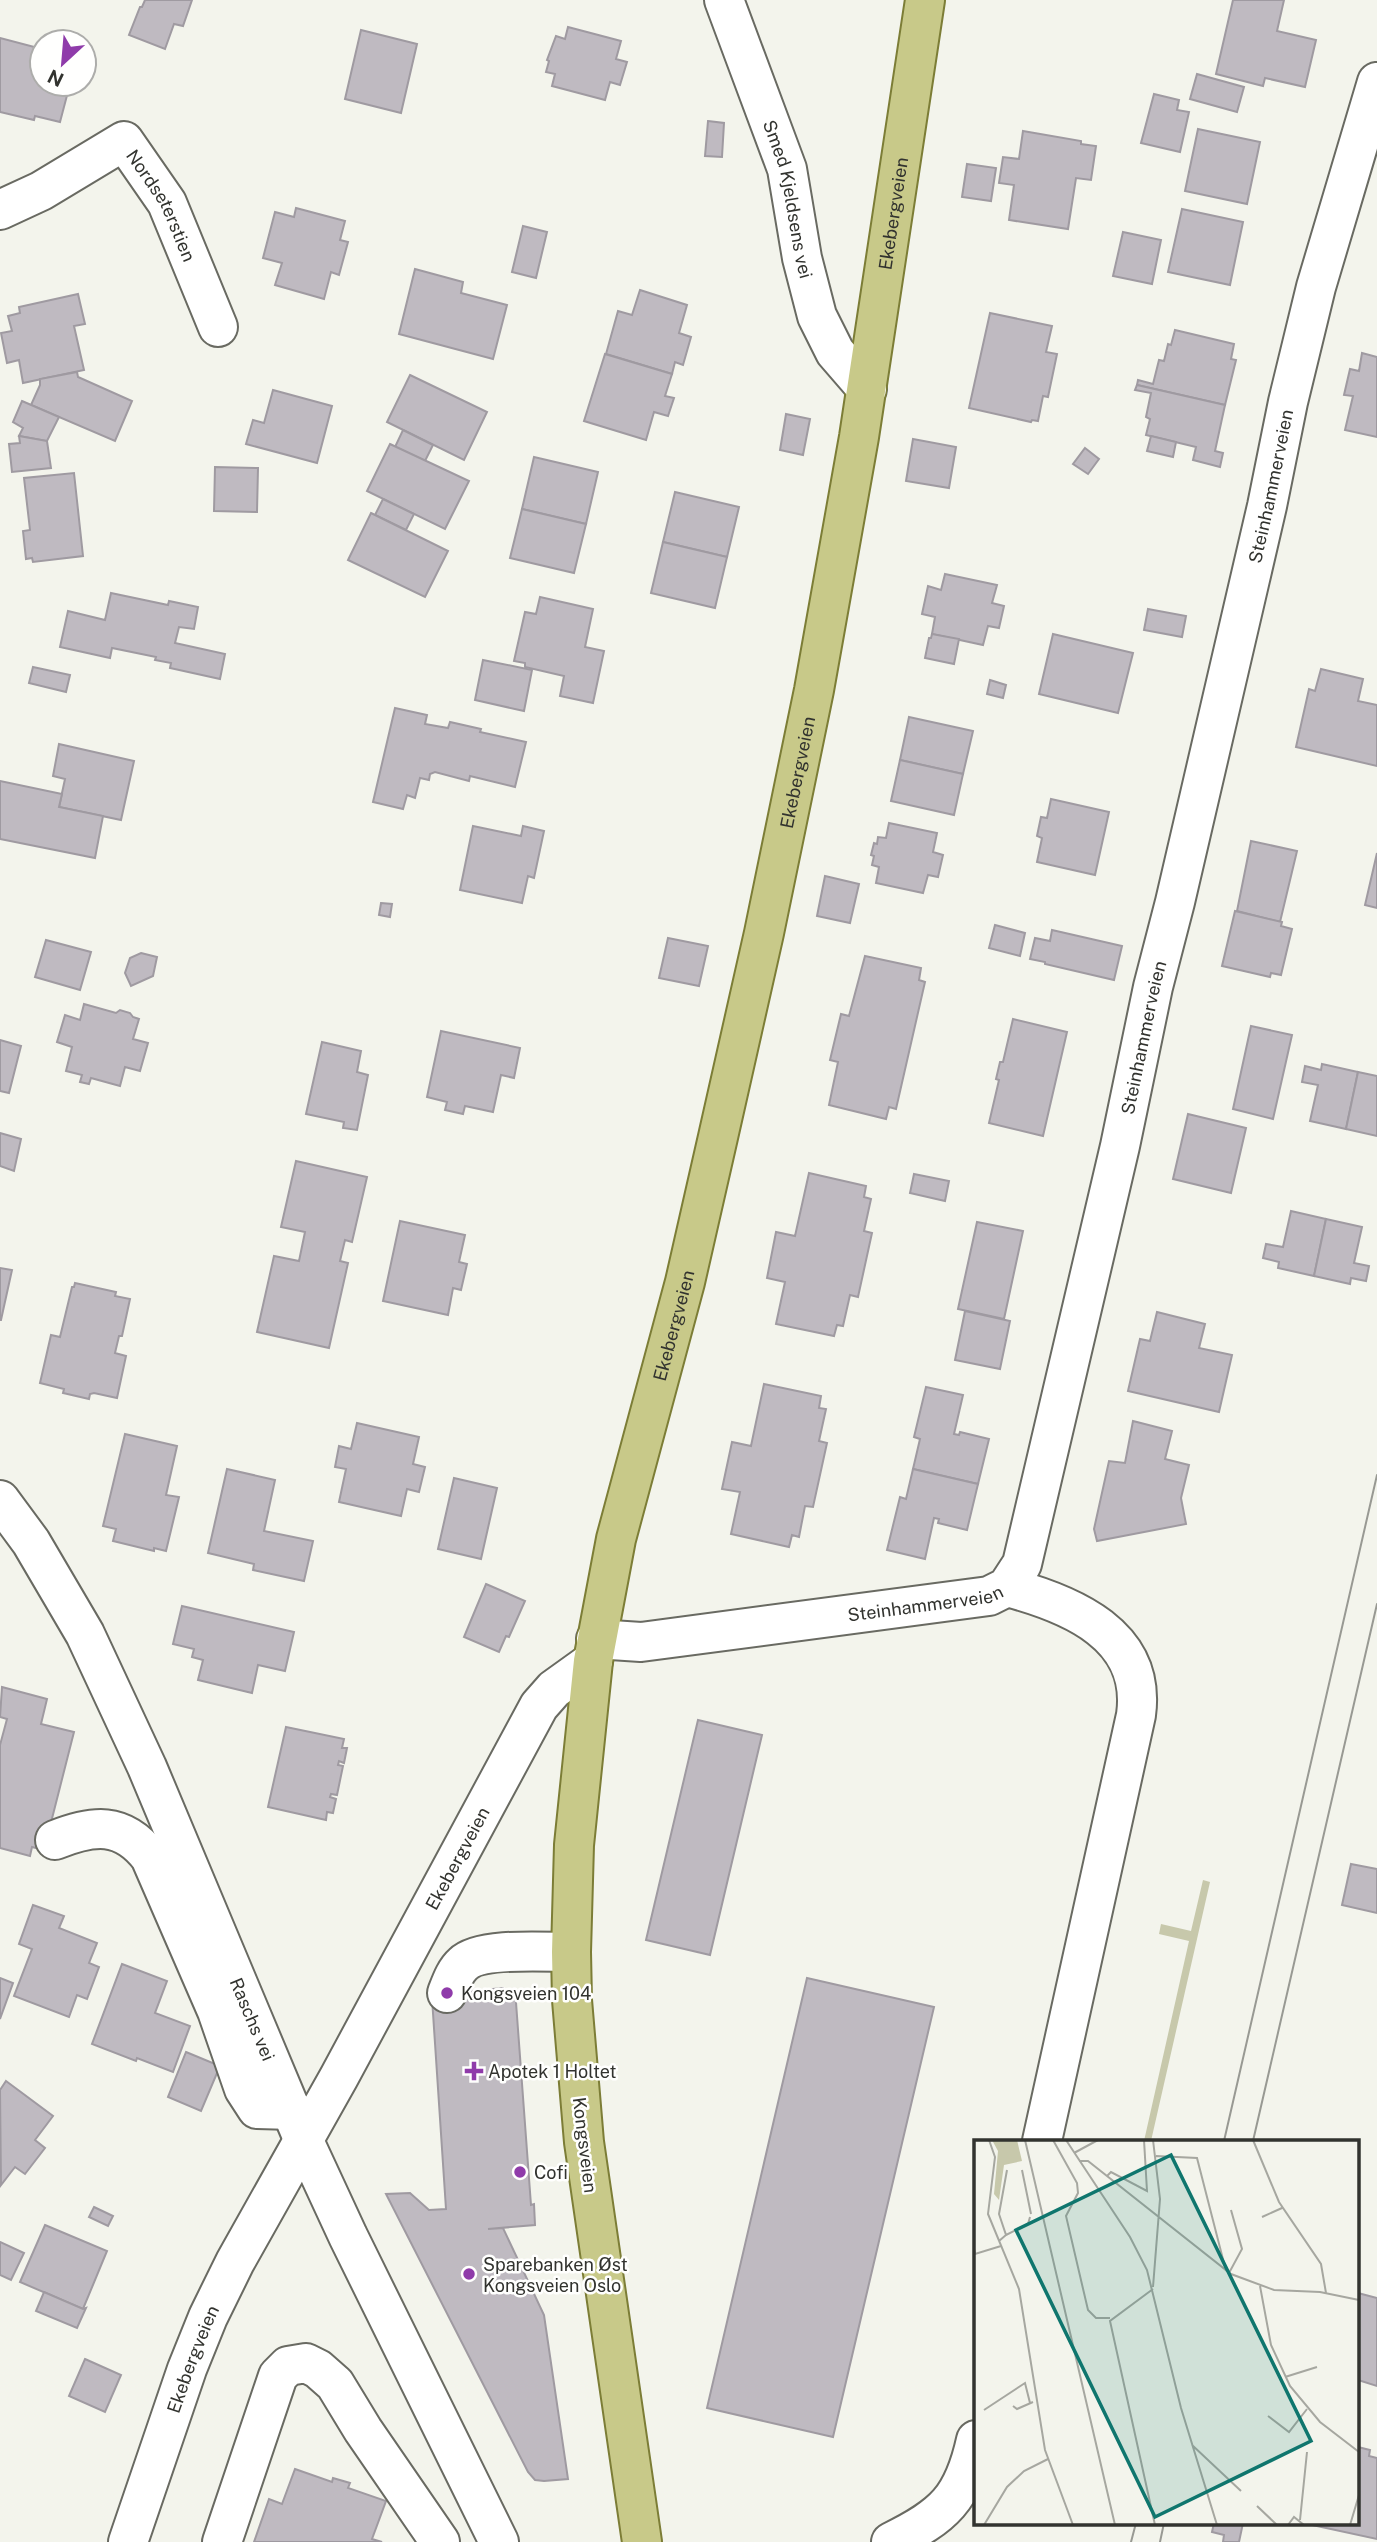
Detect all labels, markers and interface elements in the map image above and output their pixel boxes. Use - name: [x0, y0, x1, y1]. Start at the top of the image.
- north arrow: [28, 28, 98, 98]
- text: N: [44, 65, 67, 91]
- street label: Smed Kjeldsens vei: [759, 117, 817, 281]
- street label: Nordseterstien: [122, 145, 200, 264]
- street label: Ekebergveien: [874, 156, 912, 271]
- street label: Steinhammerveien: [1244, 407, 1297, 565]
- street label: Ekebergveien: [775, 714, 819, 830]
- street label: Steinhammerveien: [1116, 958, 1170, 1116]
- street label: Ekebergveien: [648, 1268, 698, 1383]
- street label: Steinhammerveien: [846, 1580, 1006, 1625]
- street label: Ekebergveien: [421, 1803, 493, 1913]
- street label: Raschs vei: [226, 1975, 279, 2064]
- place label: Kongsveien 104: [461, 1983, 591, 2004]
- marker: Kongsveien 104: [439, 1985, 455, 2001]
- place label: Apotek 1 Holtet: [488, 2061, 617, 2082]
- marker: Apotek 1 Holtet: [466, 2063, 482, 2079]
- street label: Kongsveien: [569, 2096, 601, 2194]
- inset map: [974, 2140, 1360, 2524]
- place label: Cofi: [534, 2162, 568, 2183]
- marker: Cofi: [512, 2164, 528, 2180]
- place label: Sparebanken Øst Kongsveien Oslo: [483, 2254, 628, 2296]
- marker: Sparebanken Øst Kongsveien Oslo: [461, 2266, 477, 2282]
- street label: Ekebergveien: [162, 2302, 223, 2416]

